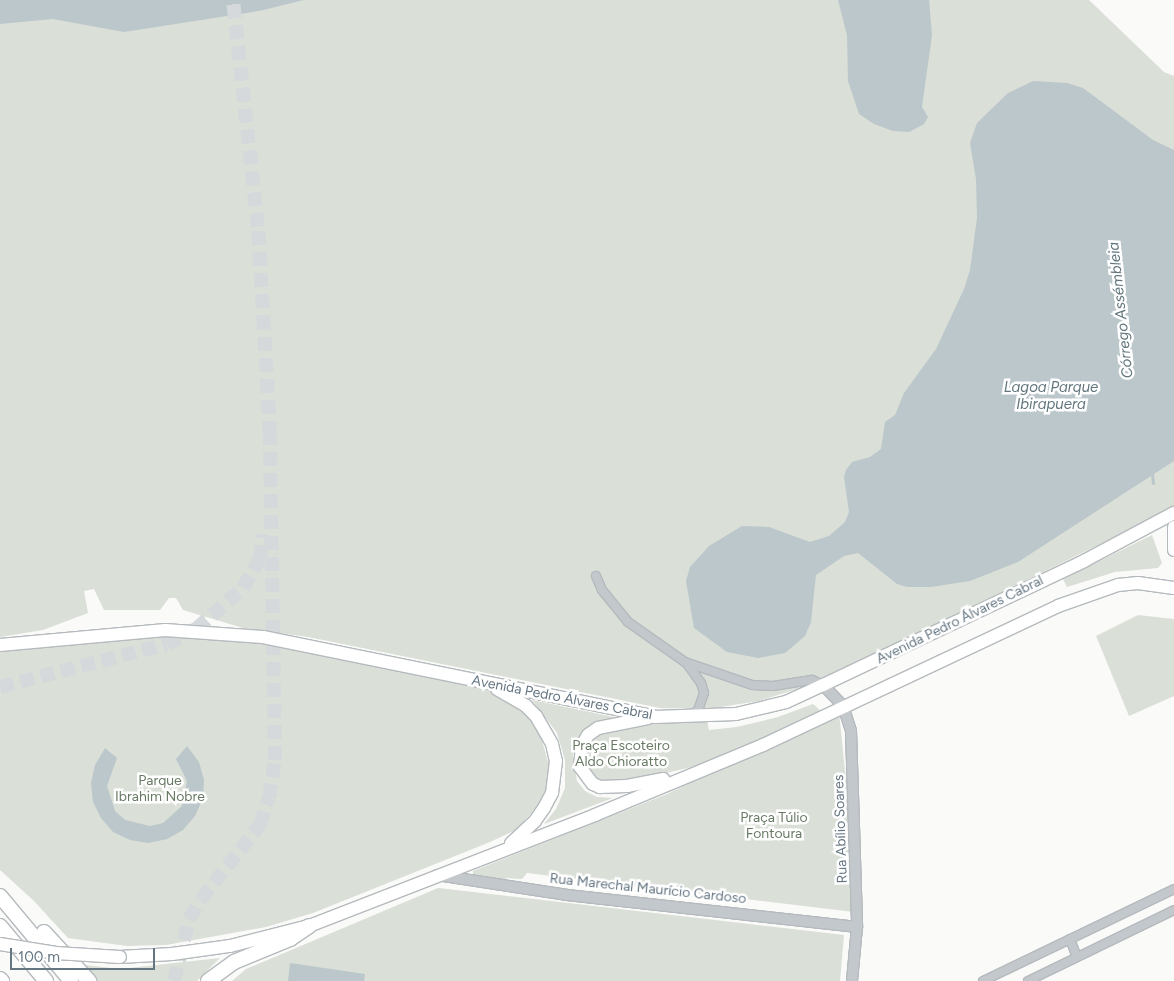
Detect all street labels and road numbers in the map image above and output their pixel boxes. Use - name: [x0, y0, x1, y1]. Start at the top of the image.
- street label: Avenida Pedro Álvares Cabral: [874, 572, 1046, 668]
- street label: Avenida Pedro Álvares Cabral: [470, 672, 654, 724]
- street label: Rua Abílio Soares: [831, 774, 851, 884]
- street label: Rua Marechal Maurício Cardoso: [549, 870, 747, 908]

